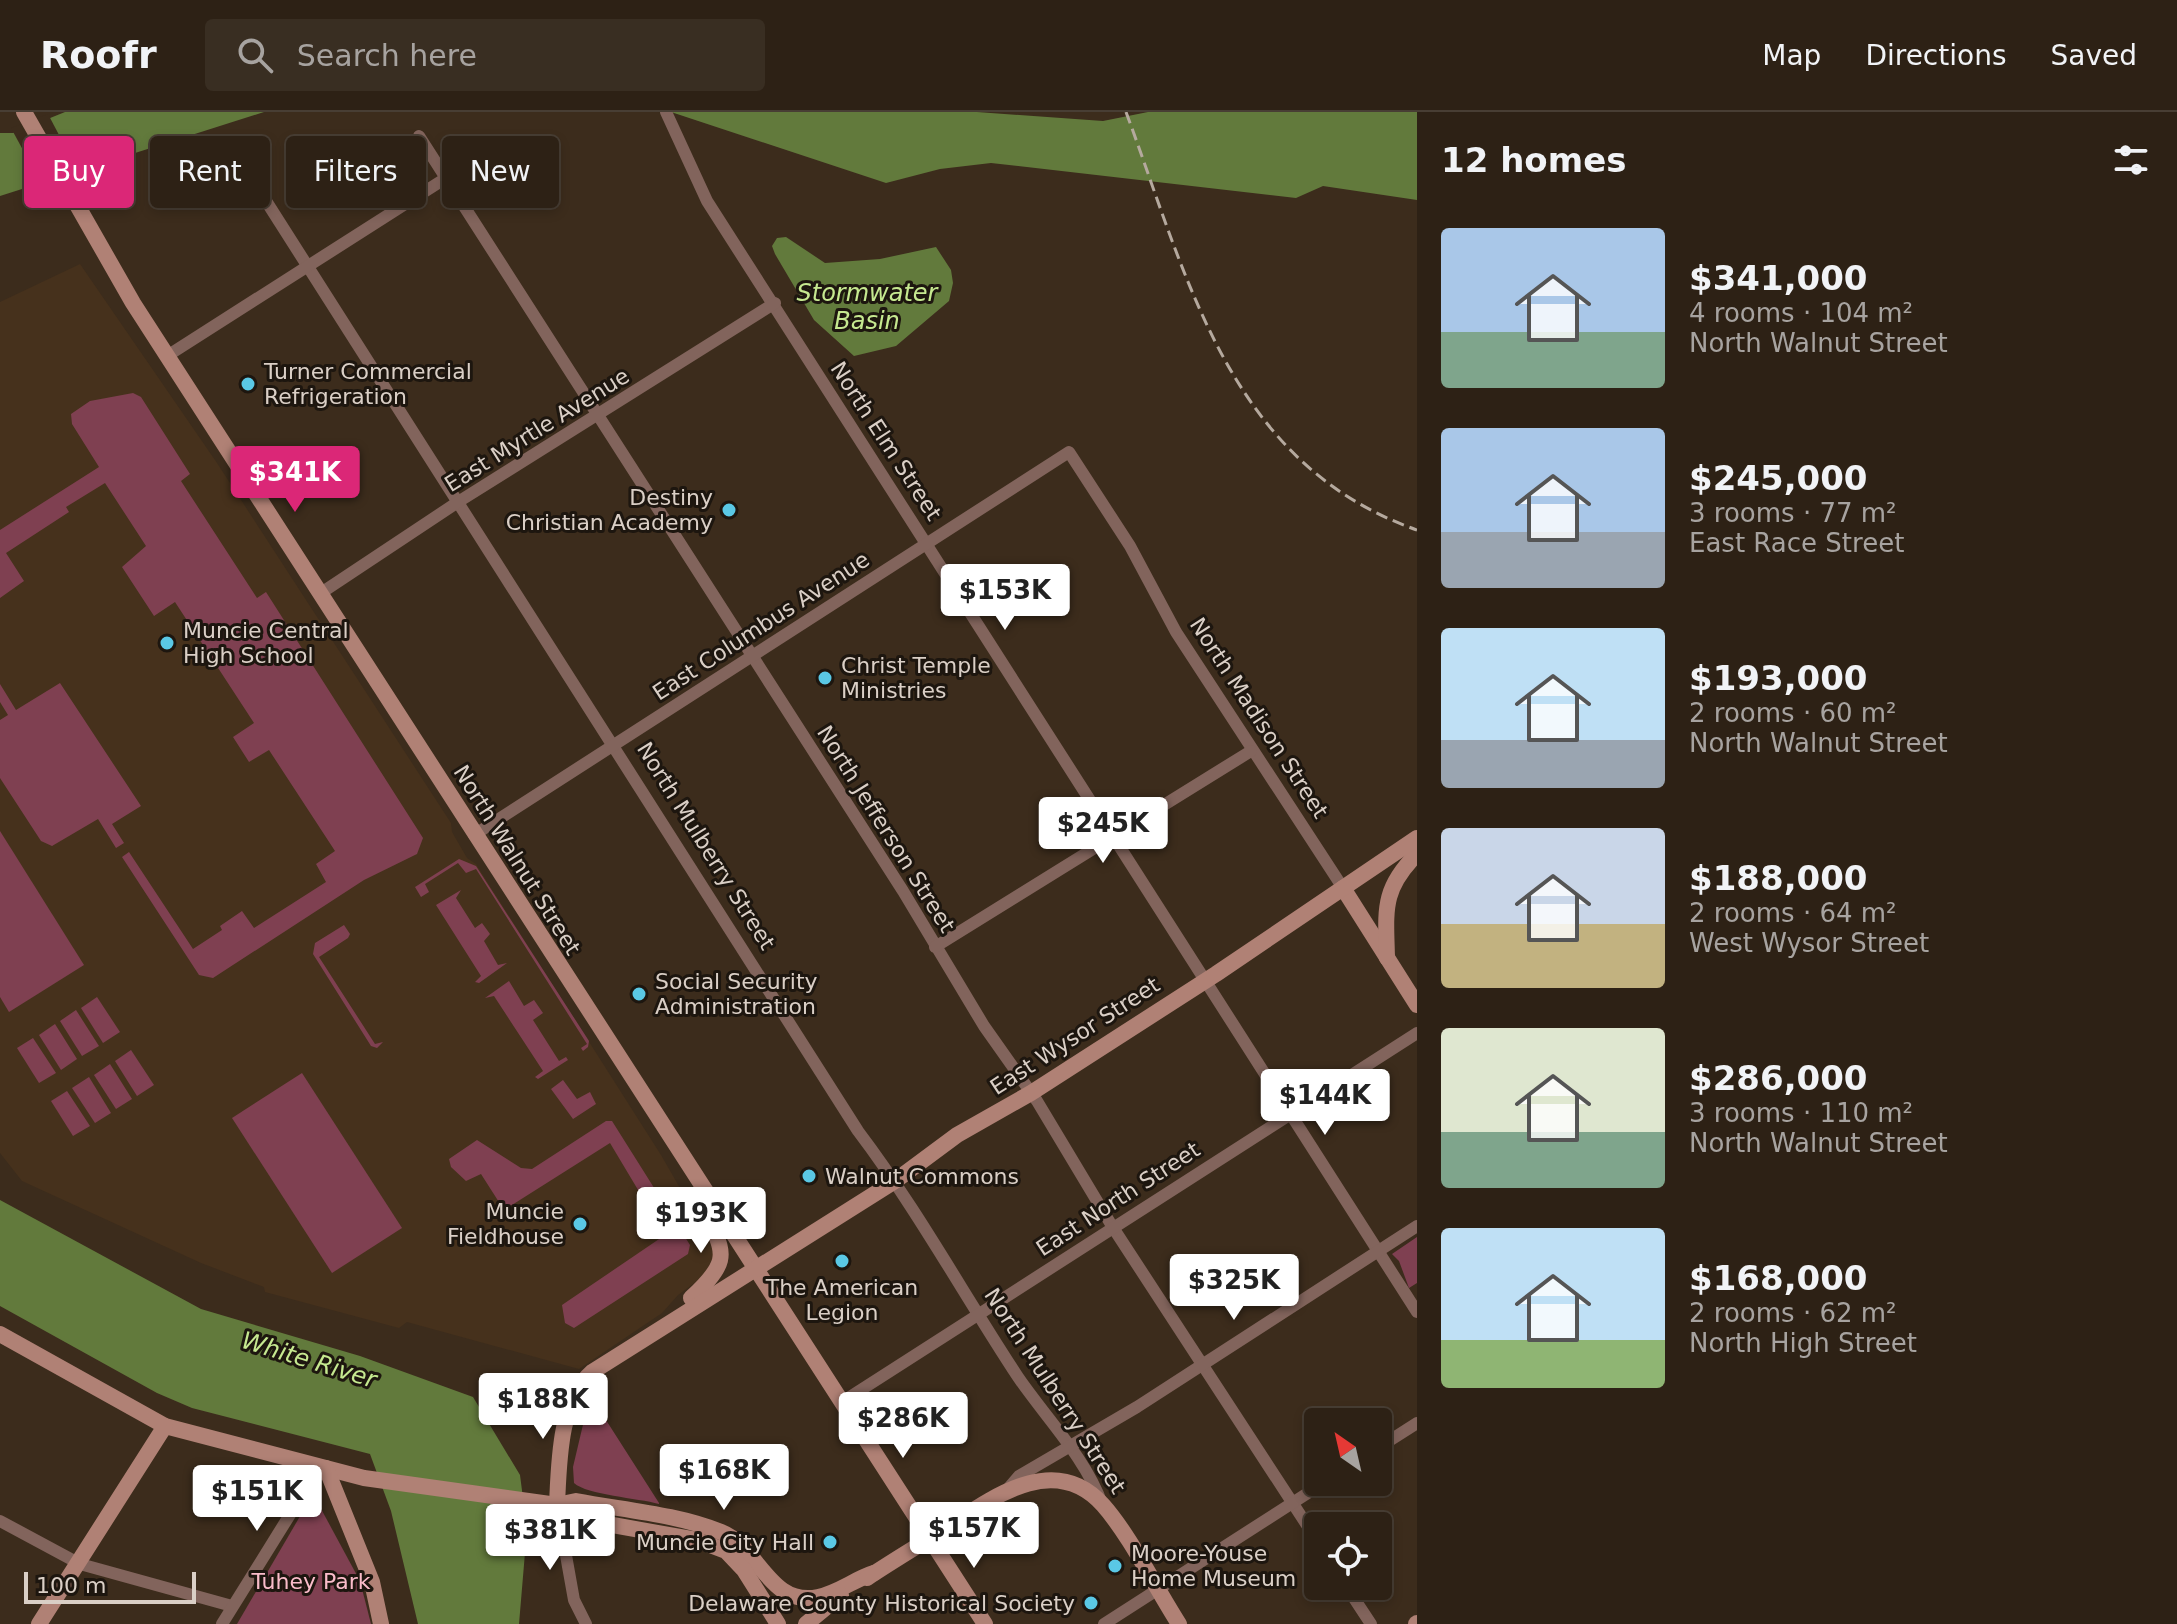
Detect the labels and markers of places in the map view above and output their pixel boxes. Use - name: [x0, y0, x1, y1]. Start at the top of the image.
- place label: Turner Commercial Refrigeration: [263, 359, 472, 409]
- marker: Turner Commercial Refrigeration: [239, 375, 257, 393]
- pin: $341K: [239, 446, 351, 514]
- place label: Destiny Christian Academy: [506, 485, 713, 535]
- marker: Destiny Christian Academy: [720, 501, 738, 519]
- pin: $153K: [949, 564, 1061, 632]
- place label: Muncie Central High School: [183, 618, 349, 668]
- marker: Muncie Central High School: [158, 634, 176, 652]
- place label: Christ Temple Ministries: [841, 653, 991, 703]
- marker: Christ Temple Ministries: [816, 669, 834, 687]
- pin: $245K: [1047, 797, 1159, 865]
- place label: Social Security Administration: [655, 969, 818, 1019]
- marker: Social Security Administration: [630, 985, 648, 1003]
- pin: $144K: [1269, 1069, 1381, 1137]
- place label: Walnut Commons: [825, 1164, 1019, 1189]
- marker: Walnut Commons: [800, 1167, 818, 1185]
- pin: $193K: [645, 1187, 757, 1255]
- place label: Muncie Fieldhouse: [447, 1199, 564, 1249]
- marker: Muncie Fieldhouse: [571, 1215, 589, 1233]
- marker: The American Legion: [833, 1252, 851, 1270]
- pin: $325K: [1178, 1254, 1290, 1322]
- place label: The American Legion: [765, 1275, 918, 1325]
- pin: $188K: [487, 1373, 599, 1441]
- pin: $286K: [847, 1392, 959, 1460]
- pin: $168K: [668, 1444, 780, 1512]
- pin: $151K: [201, 1465, 313, 1533]
- pin: $157K: [918, 1502, 1030, 1570]
- pin: $381K: [494, 1504, 606, 1572]
- place label: Muncie City Hall: [636, 1530, 814, 1555]
- marker: Muncie City Hall: [821, 1533, 839, 1551]
- place label: Moore-Youse Home Museum: [1131, 1541, 1296, 1591]
- marker: Moore-Youse Home Museum: [1106, 1557, 1124, 1575]
- place label: Delaware County Historical Society: [688, 1591, 1075, 1616]
- marker: Delaware County Historical Society: [1082, 1594, 1100, 1612]

